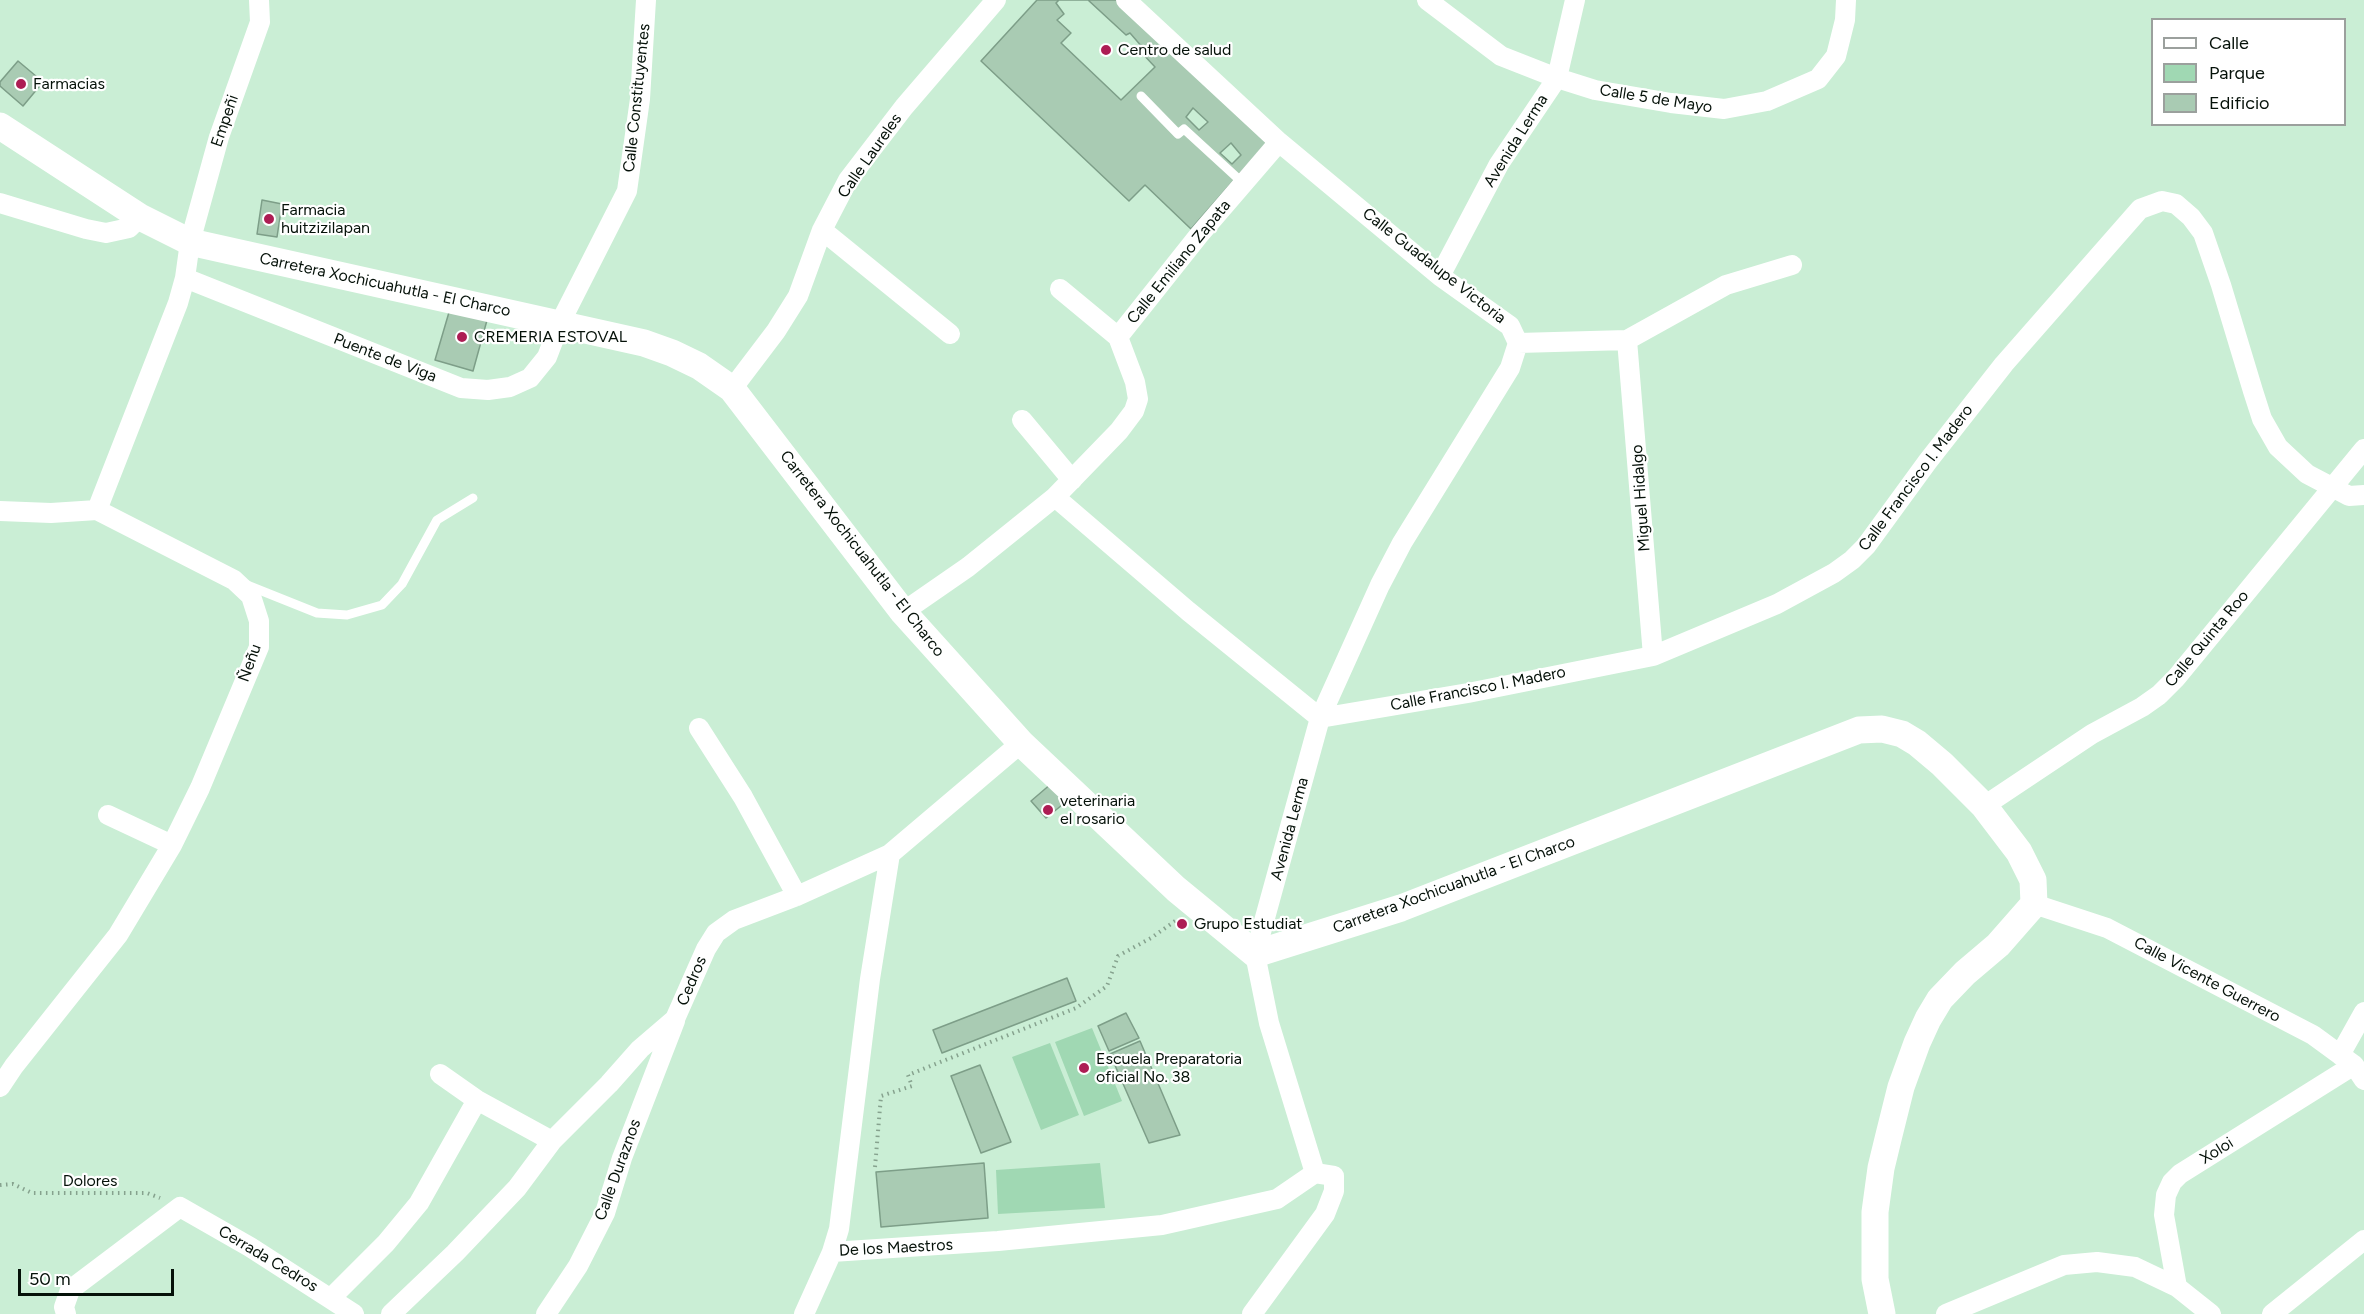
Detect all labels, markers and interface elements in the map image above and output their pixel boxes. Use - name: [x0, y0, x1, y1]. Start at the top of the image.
- legend: [2151, 18, 2346, 126]
- street label: Calle Constituyentes: [620, 23, 654, 173]
- text: Calle: [2209, 32, 2249, 54]
- place label: Centro de salud: [1118, 40, 1231, 60]
- marker: Centro de salud: [1099, 43, 1113, 57]
- text: Parque: [2209, 62, 2265, 84]
- place label: Farmacias: [33, 74, 105, 94]
- marker: Farmacias: [14, 77, 28, 91]
- street label: Calle 5 de Mayo: [1598, 81, 1714, 117]
- street label: Avenida Lerma: [1480, 91, 1552, 191]
- street label: Empeñi: [207, 92, 243, 150]
- text: Edificio: [2209, 92, 2270, 114]
- street label: Calle Laureles: [834, 110, 906, 202]
- street label: Calle Emiliano Zapata: [1123, 196, 1235, 328]
- place label: Farmacia huitzizilapan: [281, 200, 370, 238]
- street label: Calle Guadalupe Victoria: [1358, 204, 1510, 328]
- marker: Farmacia huitzizilapan: [262, 212, 276, 226]
- street label: Carretera Xochicuahutla - El Charco: [258, 249, 512, 321]
- place label: CREMERIA ESTOVAL: [474, 327, 627, 347]
- street label: Puente de Viga: [331, 330, 439, 386]
- marker: CREMERIA ESTOVAL: [455, 330, 469, 344]
- street label: Calle Francisco I. Madero: [1855, 401, 1977, 555]
- street label: Miguel Hidalgo: [1628, 444, 1654, 552]
- street label: Carretera Xochicuahutla - El Charco: [776, 447, 948, 661]
- street label: Calle Quinta Roo: [2161, 587, 2253, 691]
- street label: Ñeñu: [234, 641, 266, 685]
- street label: Calle Francisco I. Madero: [1389, 663, 1567, 715]
- street label: Avenida Lerma: [1267, 775, 1313, 883]
- place label: veterinaria el rosario: [1060, 791, 1135, 829]
- marker: veterinaria el rosario: [1041, 803, 1055, 817]
- street label: Carretera Xochicuahutla - El Charco: [1330, 832, 1578, 938]
- place label: Grupo Estudiat: [1194, 914, 1302, 934]
- marker: Grupo Estudiat: [1175, 917, 1189, 931]
- street label: Calle Vicente Guerrero: [2130, 933, 2284, 1027]
- street label: Cedros: [673, 953, 711, 1009]
- place label: Escuela Preparatoria oficial No. 38: [1096, 1049, 1242, 1087]
- marker: Escuela Preparatoria oficial No. 38: [1077, 1061, 1091, 1075]
- street label: Calle Duraznos: [591, 1117, 645, 1223]
- street label: Xoloi: [2197, 1134, 2237, 1168]
- street label: Dolores: [63, 1171, 117, 1191]
- street label: Cerrada Cedros: [215, 1222, 321, 1296]
- street label: De los Maestros: [839, 1235, 953, 1261]
- scale bar: [21, 1257, 177, 1295]
- text: 50 m: [29, 1268, 71, 1290]

